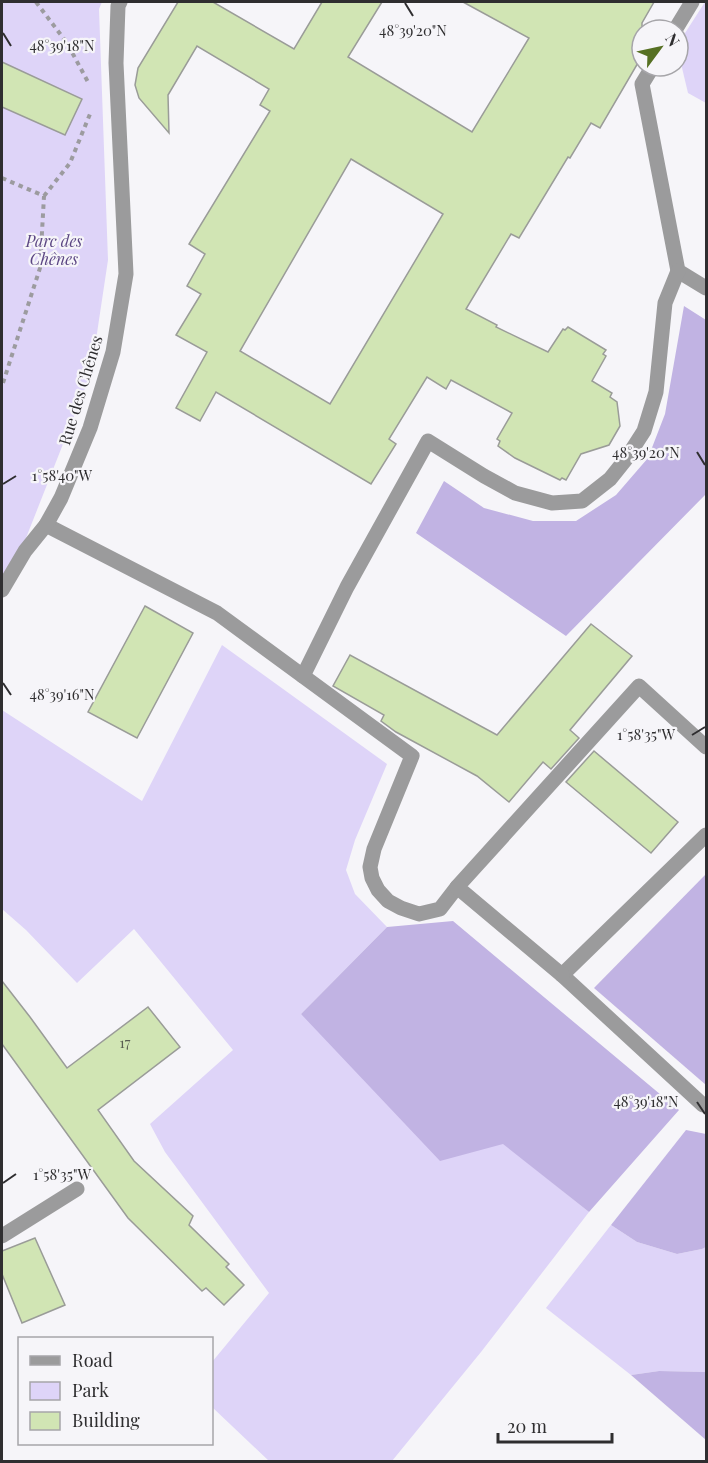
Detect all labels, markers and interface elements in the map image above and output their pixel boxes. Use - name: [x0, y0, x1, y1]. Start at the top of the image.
- north arrow: [630, 18, 690, 78]
- text: 48°39'20"N: [379, 20, 447, 40]
- text: N: [661, 29, 685, 50]
- text: 48°39'18"N: [29, 35, 95, 55]
- park label: Parc des Chênes: [25, 230, 82, 269]
- street label: Rue des Chênes: [53, 333, 107, 447]
- text: 48°39'20"N: [612, 442, 680, 462]
- text: 1°58'40"W: [32, 465, 93, 485]
- text: 48°39'16"N: [30, 684, 95, 704]
- text: 1°58'35"W: [617, 724, 676, 744]
- house number: 17: [120, 1033, 131, 1052]
- text: 48°39'18"N: [613, 1091, 679, 1111]
- text: 1°58'35"W: [33, 1164, 92, 1184]
- legend: [18, 1337, 213, 1445]
- text: Road: [72, 1348, 113, 1372]
- text: Park: [72, 1378, 109, 1402]
- scale bar: [498, 1406, 612, 1444]
- text: Building: [72, 1408, 140, 1432]
- text: 20 m: [507, 1414, 547, 1438]

